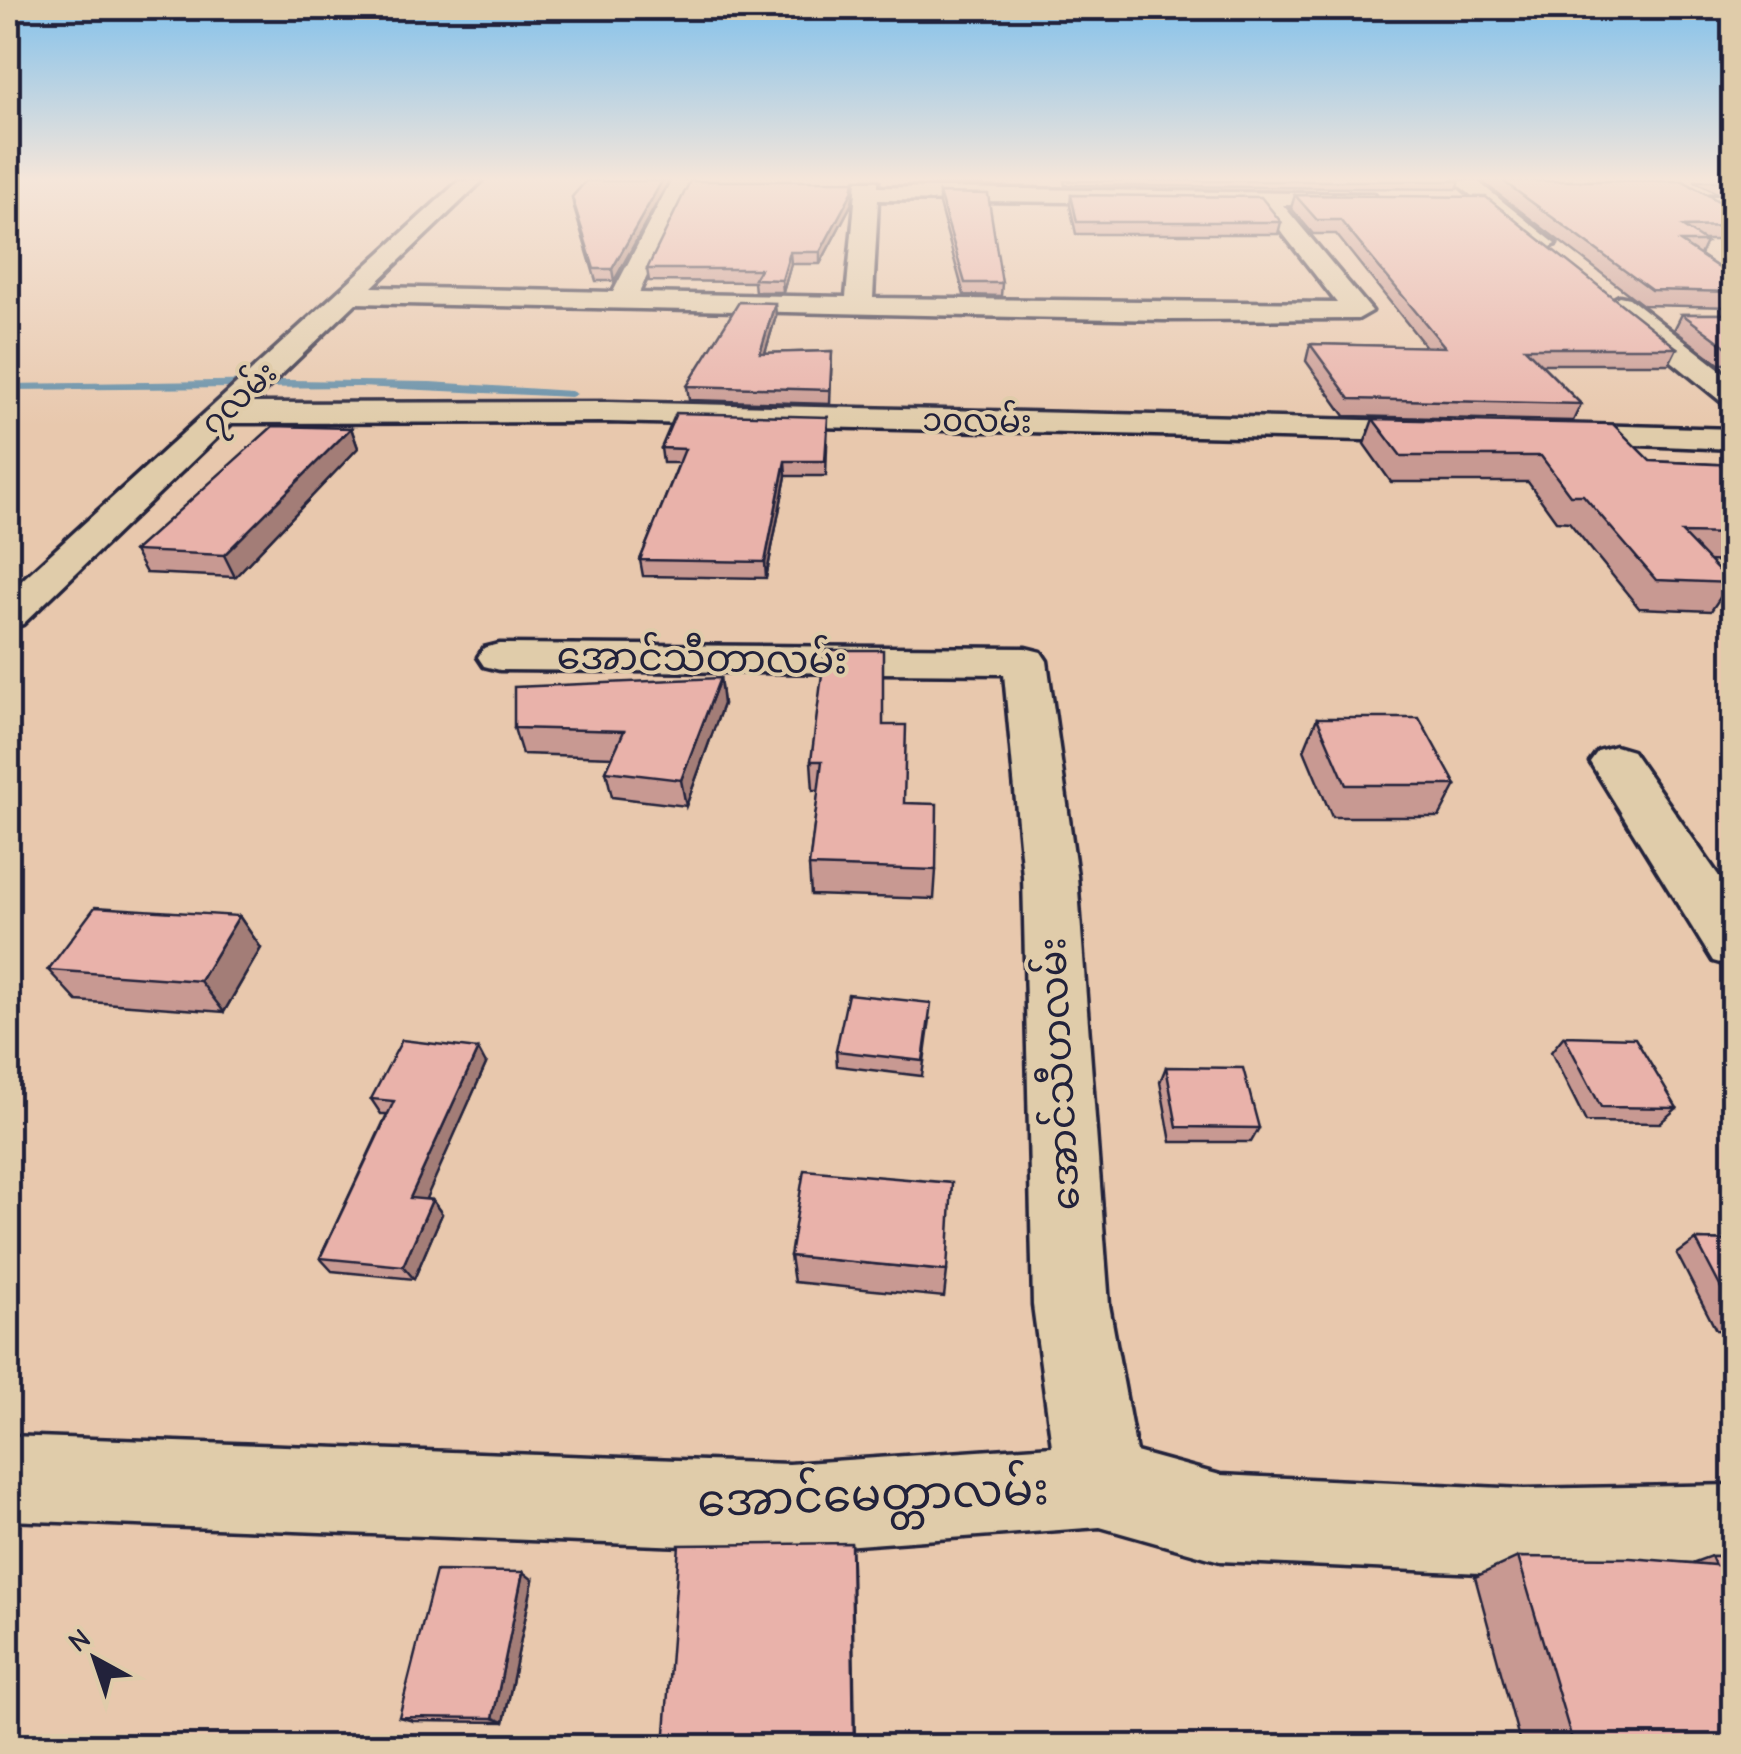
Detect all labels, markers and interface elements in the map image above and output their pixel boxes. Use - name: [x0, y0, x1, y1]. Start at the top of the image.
- street label: ၇လမ်း: [190, 350, 289, 447]
- street label: ၁၀လမ်း: [922, 397, 1032, 440]
- street label: အောင်သီတာလမ်း: [556, 629, 848, 684]
- street label: အောင်သီဟလမ်း: [1026, 936, 1089, 1212]
- street label: အောင်မေတ္တာလမ်း: [696, 1457, 1050, 1537]
- north arrow: [45, 1609, 145, 1709]
- text: N: [62, 1622, 97, 1659]

